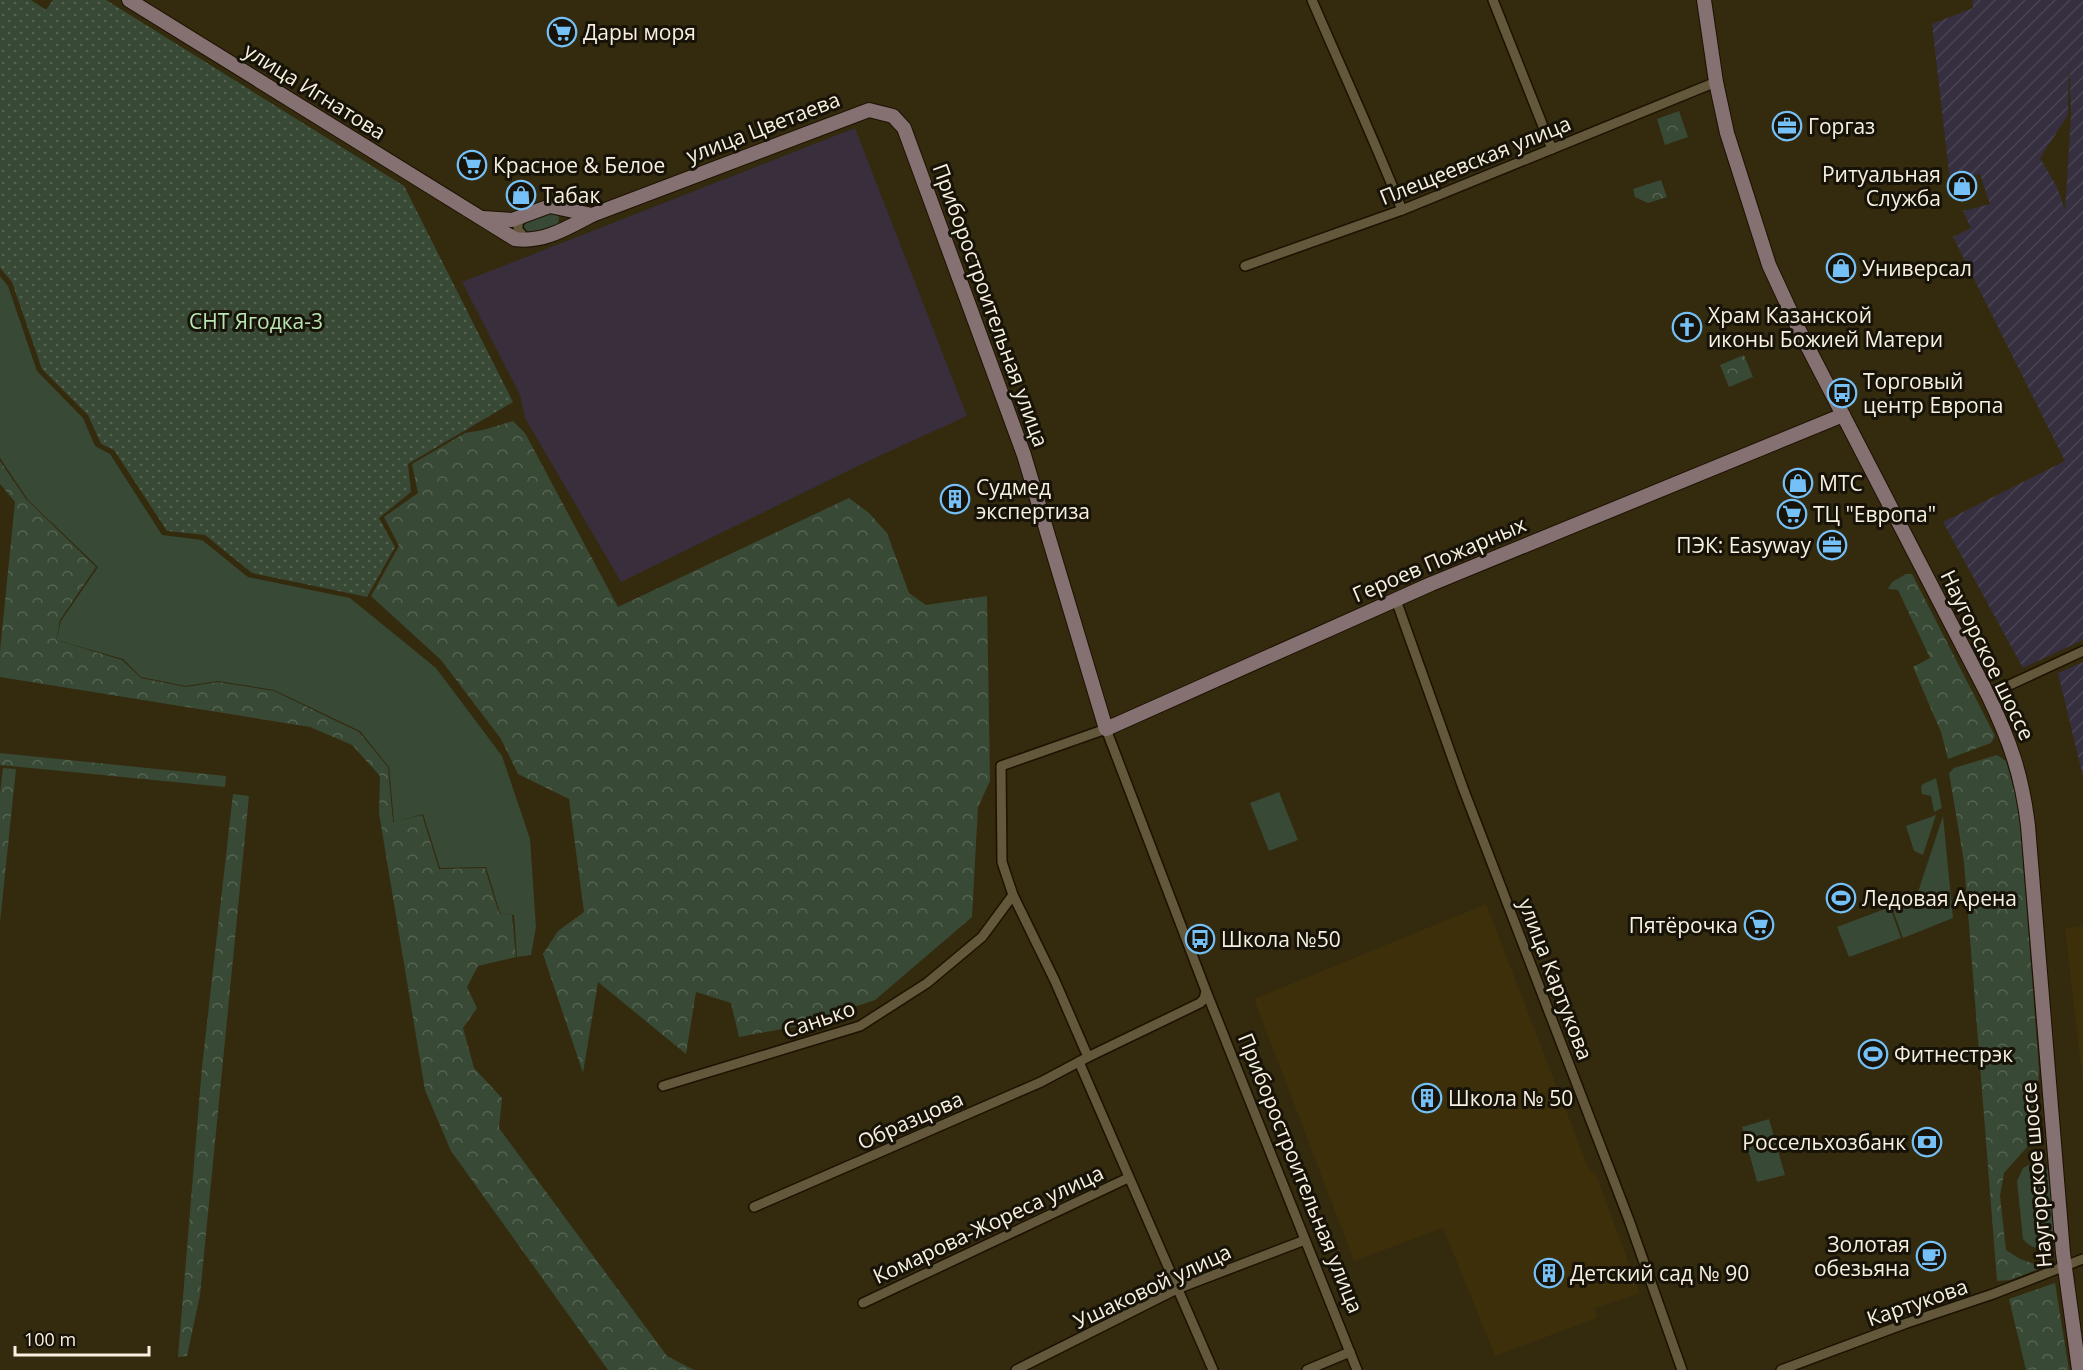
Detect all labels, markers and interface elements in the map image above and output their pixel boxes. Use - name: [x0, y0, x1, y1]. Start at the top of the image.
- supermarket icon: Дары моря: [546, 16, 578, 48]
- place label: Дары моря: [583, 18, 696, 46]
- street label: улица Игнатова: [239, 36, 391, 146]
- street label: улица Цветаева: [682, 85, 844, 169]
- street label: Плещеевская улица: [1375, 109, 1575, 211]
- office icon: Горгаз: [1771, 110, 1803, 142]
- place label: Горгаз: [1808, 112, 1875, 140]
- supermarket icon: Красное & Белое: [456, 149, 488, 181]
- place label: Красное & Белое: [493, 151, 665, 179]
- street label: Приборостроительная улица: [927, 159, 1055, 451]
- place label: Ритуальная Служба: [1822, 160, 1941, 212]
- shop icon: Ритуальная Служба: [1946, 170, 1978, 202]
- shop icon: Табак: [505, 179, 537, 211]
- place label: Табак: [542, 181, 600, 209]
- shop icon: Универсал: [1825, 252, 1857, 284]
- place label: Универсал: [1862, 254, 1972, 282]
- place label: Храм Казанской иконы Божией Матери: [1708, 301, 1943, 353]
- park label: СНТ Ягодка-3: [189, 307, 323, 335]
- church icon: Храм Казанской иконы Божией Матери: [1671, 311, 1703, 343]
- place label: Торговый центр Европа: [1863, 367, 2003, 419]
- bus stop icon: Торговый центр Европа: [1826, 377, 1858, 409]
- shop icon: МТС: [1782, 467, 1814, 499]
- place label: МТС: [1819, 469, 1863, 497]
- place label: Судмед экспертиза: [976, 473, 1090, 525]
- building icon: Судмед экспертиза: [939, 483, 971, 515]
- supermarket icon: ТЦ "Европа": [1776, 498, 1808, 530]
- place label: ТЦ "Европа": [1813, 500, 1936, 528]
- street label: Героев Пожарных: [1348, 510, 1530, 608]
- office icon: ПЭК: Easyway: [1816, 529, 1848, 561]
- place label: ПЭК: Easyway: [1676, 531, 1811, 559]
- street label: Наугорское шоссе: [1935, 565, 2041, 745]
- sports icon: Ледовая Арена: [1825, 882, 1857, 914]
- place label: Ледовая Арена: [1862, 884, 2017, 912]
- street label: улица Картукова: [1512, 894, 1600, 1064]
- supermarket icon: Пятёрочка: [1743, 909, 1775, 941]
- place label: Пятёрочка: [1629, 911, 1738, 939]
- bus stop icon: Школа №50: [1184, 923, 1216, 955]
- place label: Школа №50: [1221, 925, 1341, 953]
- street label: Санько: [779, 994, 859, 1044]
- street label: Приборостроительная улица: [1232, 1029, 1370, 1317]
- sports icon: Фитнестрэк: [1857, 1038, 1889, 1070]
- place label: Фитнестрэк: [1894, 1040, 2013, 1068]
- street label: Наугорское шоссе: [2014, 1081, 2058, 1269]
- building icon: Школа № 50: [1411, 1082, 1443, 1114]
- street label: Образцова: [853, 1084, 967, 1156]
- place label: Школа № 50: [1448, 1084, 1573, 1112]
- bank icon: Россельхозбанк: [1911, 1126, 1943, 1158]
- place label: Россельхозбанк: [1742, 1128, 1906, 1156]
- street label: Комарова-Жореса улица: [868, 1158, 1108, 1290]
- place label: Золотая обезьяна: [1814, 1230, 1910, 1282]
- street label: Ушаковой улица: [1069, 1237, 1235, 1335]
- cafe icon: Золотая обезьяна: [1915, 1240, 1947, 1272]
- building icon: Детский сад № 90: [1533, 1257, 1565, 1289]
- place label: Детский сад № 90: [1570, 1259, 1749, 1287]
- street label: Картукова: [1863, 1272, 1971, 1332]
- scale bar: [15, 1319, 148, 1357]
- text: 100 m: [24, 1327, 76, 1351]

